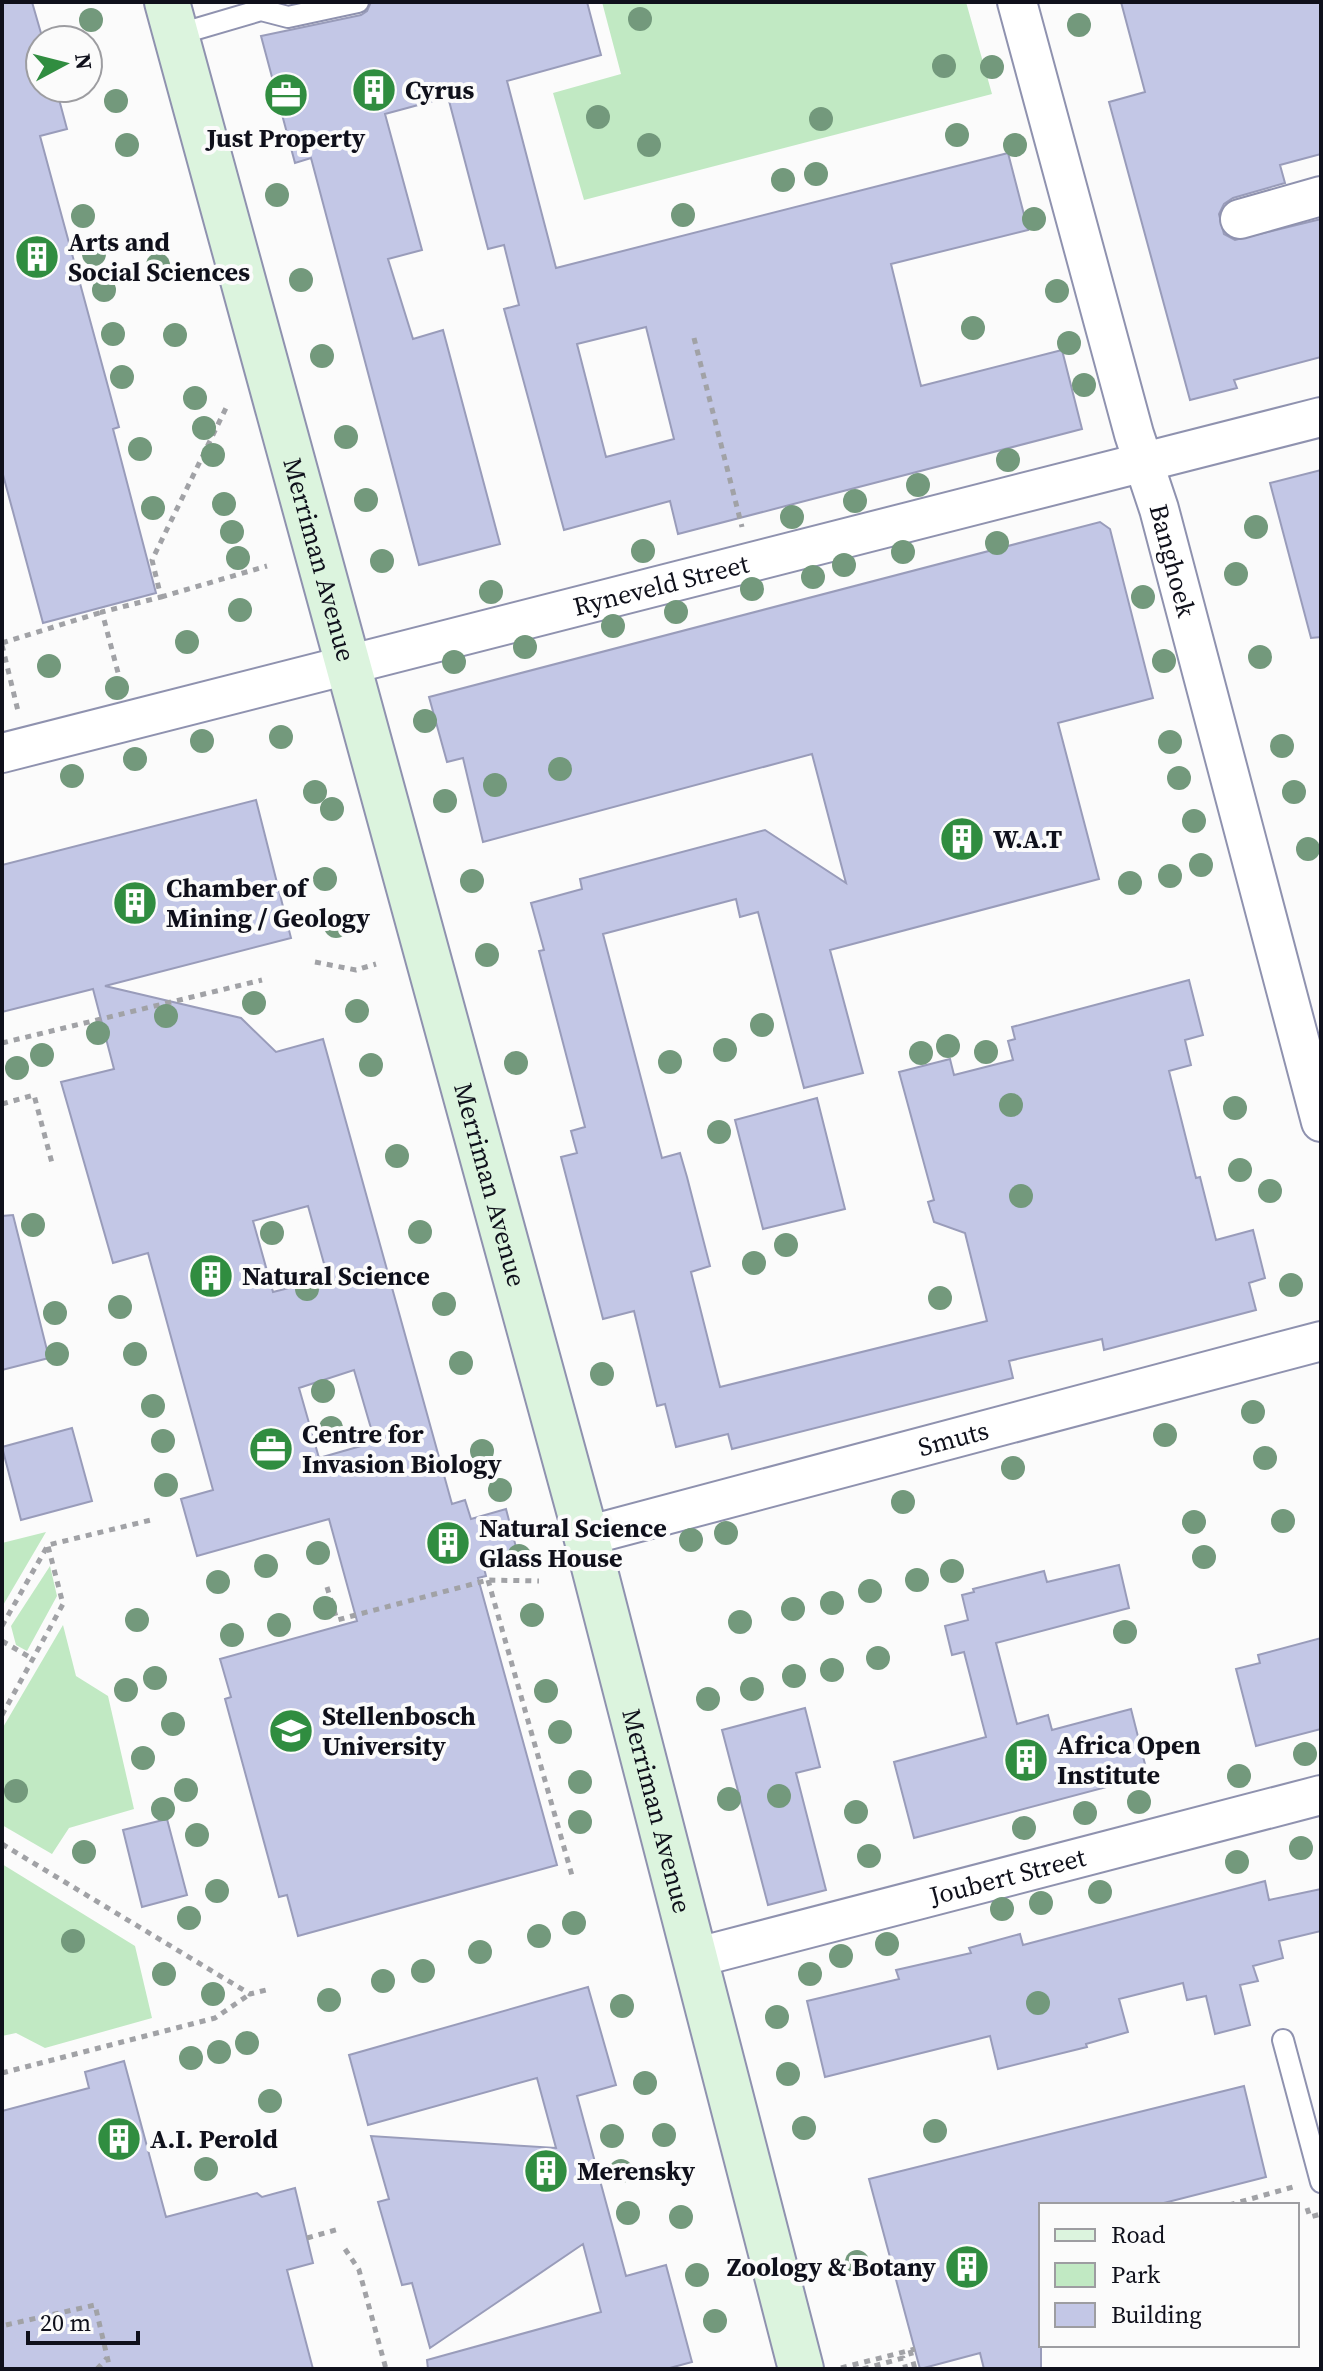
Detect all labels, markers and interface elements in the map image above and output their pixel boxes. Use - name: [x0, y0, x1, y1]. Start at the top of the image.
- north arrow: [24, 24, 104, 104]
- text: N: [68, 52, 100, 71]
- building icon: Cyrus: [350, 66, 398, 114]
- office icon: Just Property: [262, 71, 310, 119]
- place label: Cyrus: [405, 72, 474, 108]
- place label: Just Property: [205, 120, 366, 156]
- place label: Arts and Social Sciences: [68, 224, 250, 290]
- building icon: Arts and Social Sciences: [13, 233, 61, 281]
- street label: Merriman Avenue: [274, 454, 364, 665]
- street label: Banghoek: [1140, 500, 1205, 622]
- street label: Ryneveld Street: [569, 545, 753, 625]
- building icon: W.A.T: [938, 815, 986, 863]
- place label: W.A.T: [993, 821, 1062, 857]
- place label: Chamber of Mining / Geology: [166, 870, 370, 936]
- building icon: Chamber of Mining / Geology: [111, 879, 159, 927]
- street label: Merriman Avenue: [445, 1079, 535, 1291]
- building icon: Natural Science: [187, 1252, 235, 1300]
- place label: Natural Science: [242, 1258, 430, 1294]
- street label: Smuts: [914, 1412, 992, 1465]
- place label: Centre for Invasion Biology: [302, 1416, 502, 1482]
- office icon: Centre for Invasion Biology: [247, 1425, 295, 1473]
- place label: Natural Science Glass House: [479, 1510, 667, 1576]
- building icon: Natural Science Glass House: [424, 1519, 472, 1567]
- place label: Stellenbosch University: [322, 1698, 476, 1764]
- street label: Merriman Avenue: [613, 1705, 701, 1917]
- school or university icon: Stellenbosch University: [267, 1707, 315, 1755]
- place label: Africa Open Institute: [1057, 1727, 1201, 1793]
- building icon: Africa Open Institute: [1002, 1736, 1050, 1784]
- street label: Joubert Street: [925, 1839, 1090, 1914]
- building icon: A.I. Perold: [95, 2115, 143, 2163]
- place label: A.I. Perold: [150, 2121, 278, 2157]
- building icon: Merensky: [522, 2147, 570, 2195]
- place label: Merensky: [577, 2153, 695, 2189]
- legend: [1039, 2203, 1299, 2347]
- text: Road: [1111, 2218, 1166, 2251]
- building icon: Zoology & Botany: [943, 2243, 991, 2291]
- place label: Zoology & Botany: [727, 2249, 936, 2285]
- text: Park: [1111, 2258, 1161, 2291]
- scale bar: [28, 2295, 138, 2345]
- text: Building: [1111, 2298, 1202, 2331]
- text: 20 m: [40, 2306, 91, 2339]

